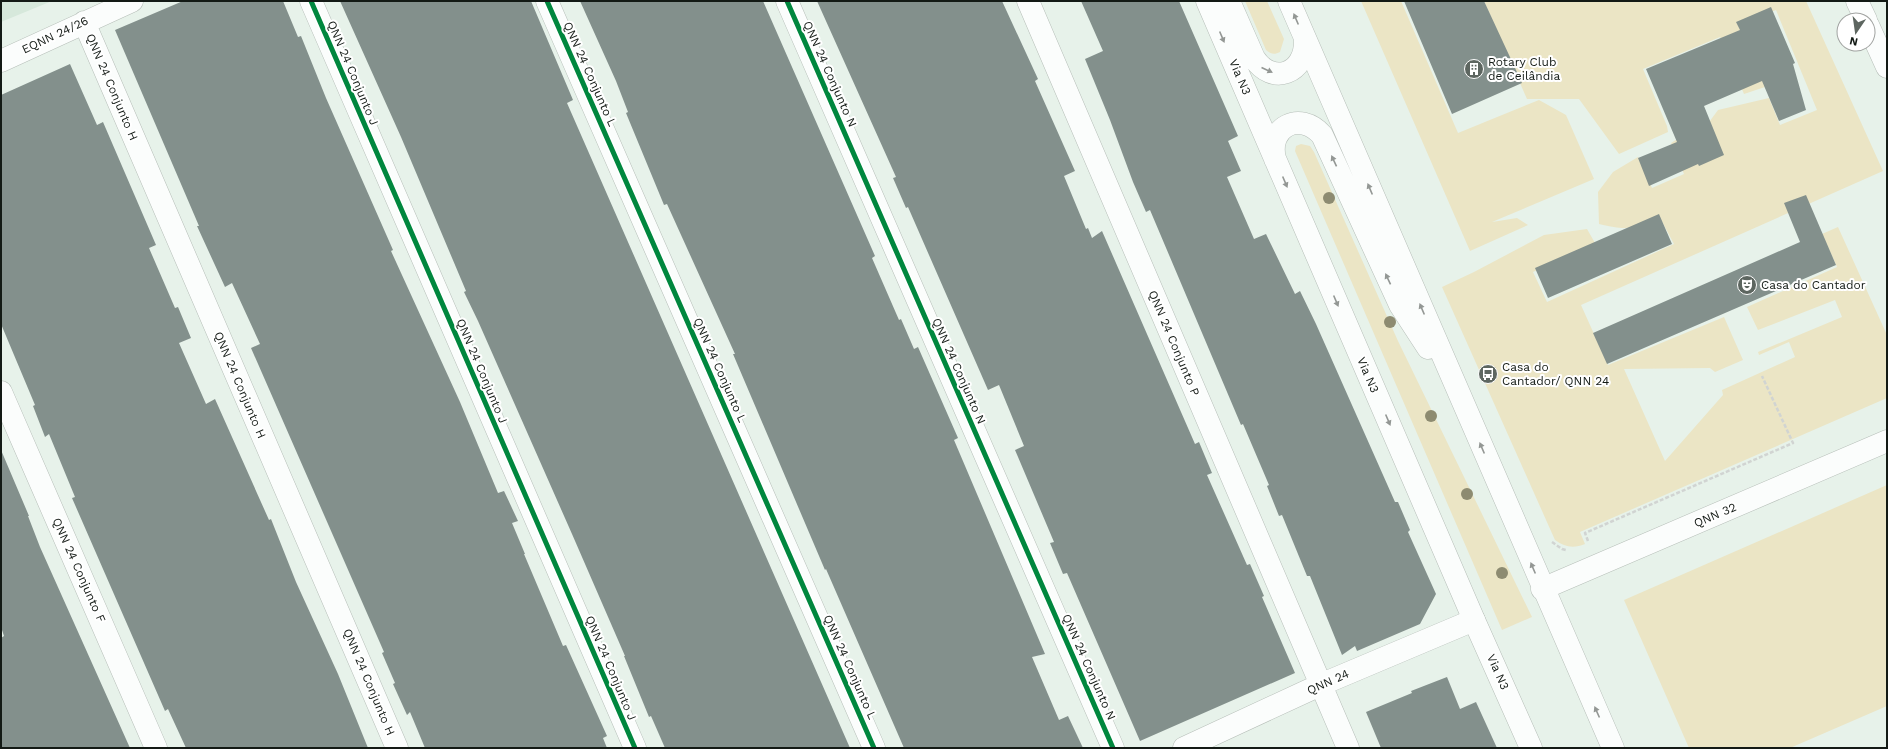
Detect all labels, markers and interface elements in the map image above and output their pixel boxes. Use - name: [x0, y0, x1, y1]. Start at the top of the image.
- north arrow: [1836, 12, 1876, 52]
- one-way arrow: [1293, 13, 1299, 24]
- street label: EQNN 24/26: [20, 14, 90, 56]
- street label: QNN 24 Conjunto J: [325, 19, 381, 127]
- street label: QNN 24 Conjunto N: [800, 19, 860, 129]
- street label: QNN 24 Conjunto L: [561, 20, 619, 128]
- street label: QNN 24 Conjunto H: [83, 31, 141, 143]
- one-way arrow: [1219, 31, 1225, 42]
- text: N: [1848, 34, 1859, 49]
- place label: Rotary Club de Ceilândia: [1488, 55, 1560, 83]
- street label: Via N3: [1226, 57, 1254, 97]
- building icon: Rotary Club de Ceilândia: [1463, 58, 1485, 80]
- one-way arrow: [1262, 67, 1273, 73]
- one-way arrow: [1331, 155, 1337, 167]
- one-way arrow: [1282, 176, 1288, 187]
- one-way arrow: [1367, 184, 1373, 195]
- one-way arrow: [1385, 274, 1391, 285]
- theatre icon: Casa do Cantador: [1736, 274, 1758, 296]
- place label: Casa do Cantador: [1761, 278, 1866, 292]
- street label: QNN 24 Conjunto P: [1145, 288, 1203, 398]
- one-way arrow: [1334, 296, 1340, 308]
- one-way arrow: [1419, 303, 1425, 314]
- street label: QNN 24 Conjunto L: [691, 316, 749, 424]
- street label: QNN 24 Conjunto N: [929, 316, 989, 426]
- street label: QNN 24 Conjunto J: [454, 317, 510, 425]
- street label: QNN 24 Conjunto H: [211, 329, 269, 441]
- street label: Via N3: [1354, 355, 1382, 395]
- place label: Casa do Cantador/ QNN 24: [1502, 360, 1609, 388]
- bus stop icon: Casa do Cantador/ QNN 24: [1477, 363, 1499, 385]
- one-way arrow: [1385, 415, 1391, 426]
- one-way arrow: [1479, 442, 1485, 454]
- street label: QNN 32: [1692, 500, 1738, 530]
- street label: QNN 24 Conjunto F: [50, 515, 108, 625]
- one-way arrow: [1530, 561, 1536, 573]
- street label: QNN 24 Conjunto N: [1059, 612, 1119, 722]
- street label: QNN 24 Conjunto L: [821, 613, 879, 721]
- street label: QNN 24 Conjunto J: [583, 614, 639, 722]
- street label: QNN 24 Conjunto H: [340, 626, 398, 738]
- street label: Via N3: [1484, 652, 1512, 692]
- street label: QNN 24: [1305, 667, 1351, 697]
- one-way arrow: [1594, 707, 1600, 718]

